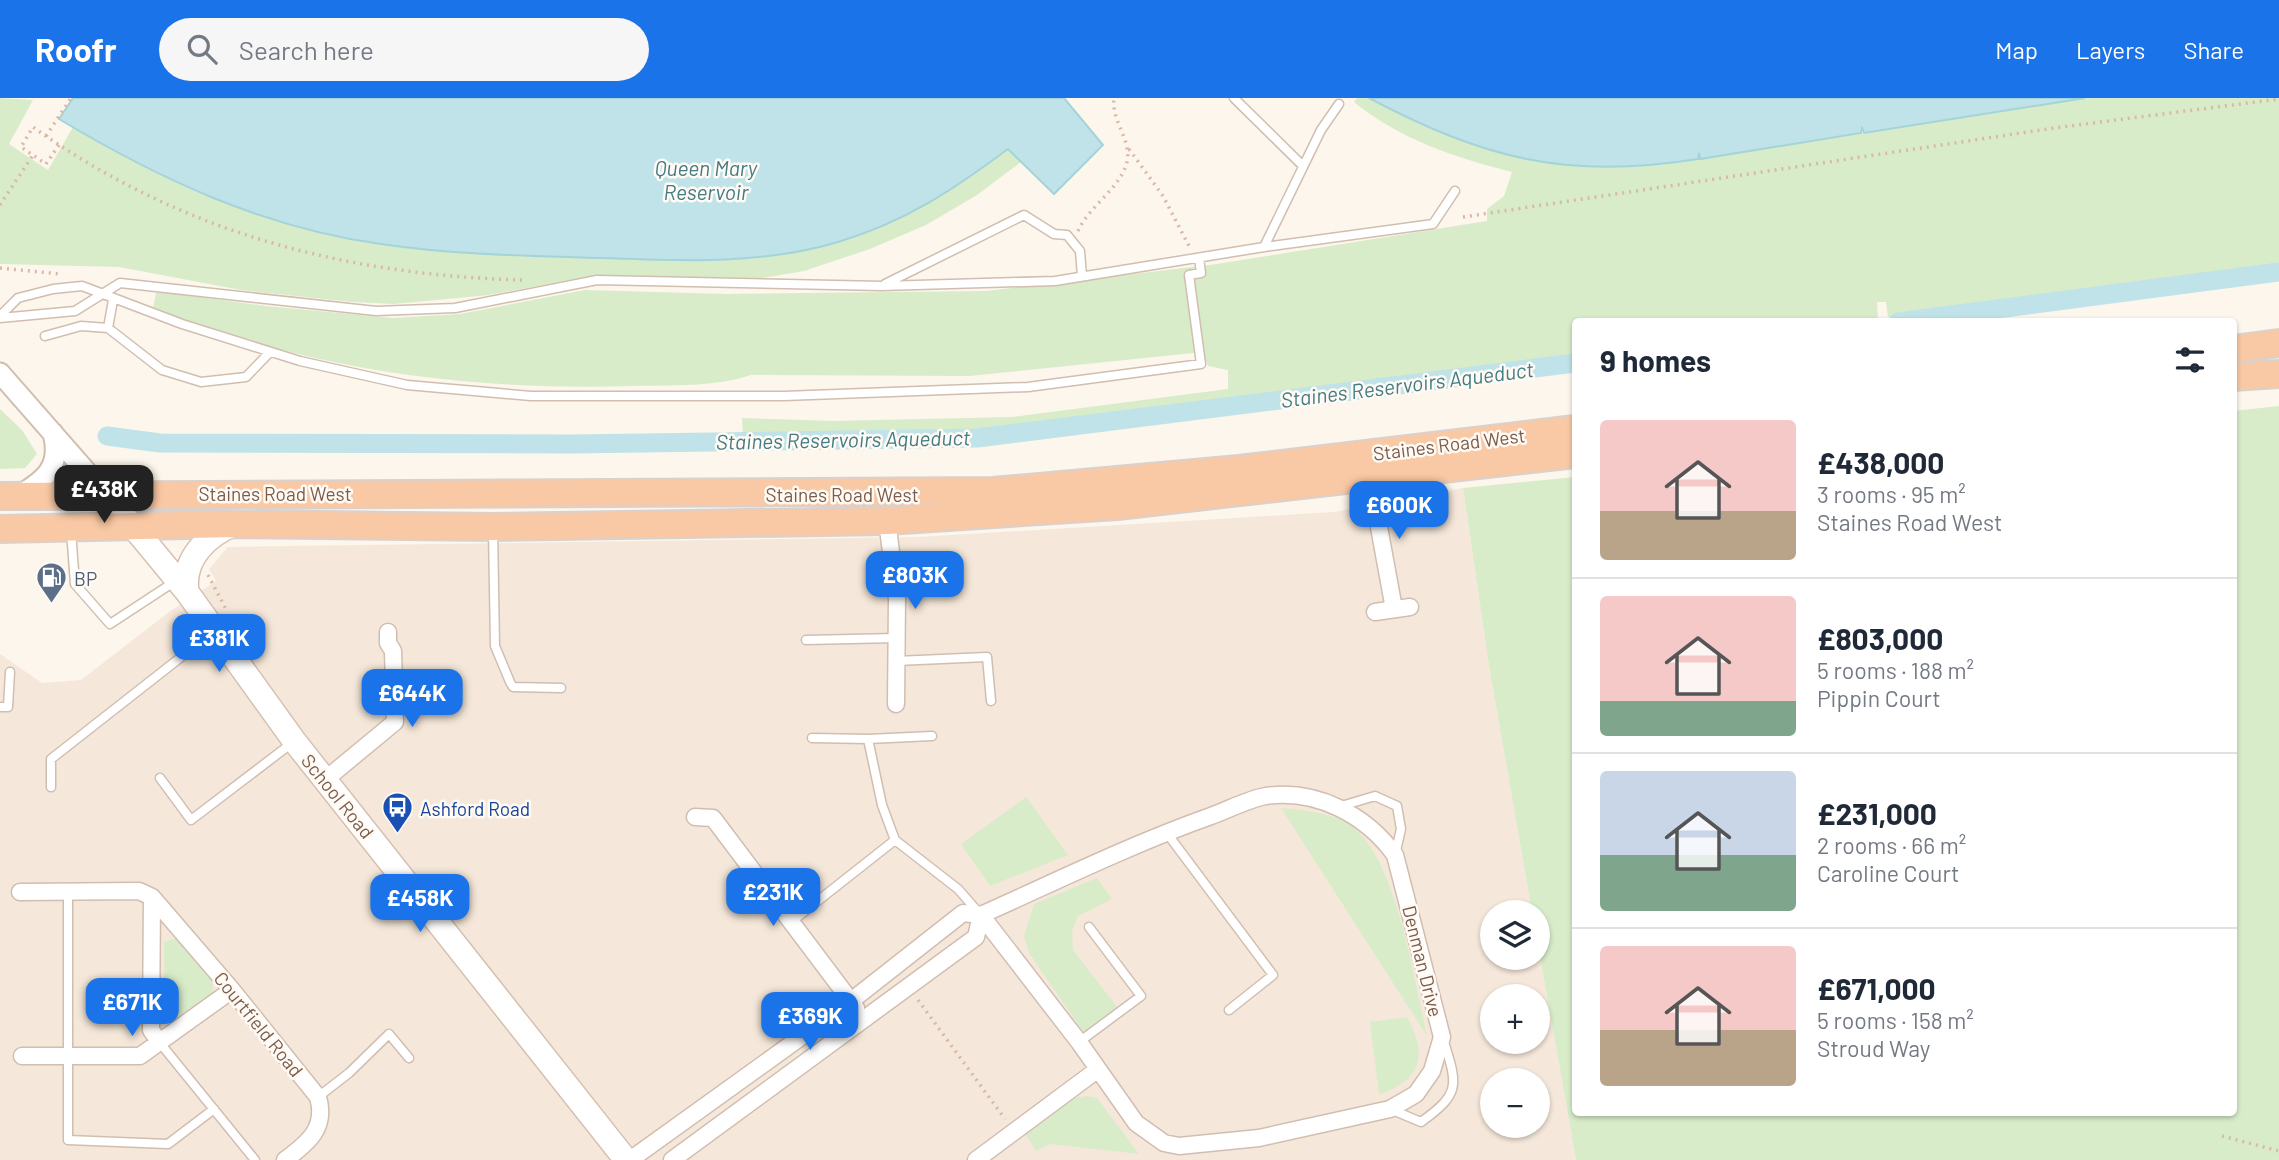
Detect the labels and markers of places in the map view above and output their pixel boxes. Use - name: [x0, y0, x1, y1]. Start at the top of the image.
- pin: £438K: [55, 466, 153, 525]
- pin: £600K: [1350, 482, 1448, 541]
- pin: £803K: [866, 552, 964, 611]
- fuel station icon: BP: [34, 561, 68, 605]
- place label: BP: [74, 567, 97, 590]
- pin: £381K: [170, 614, 268, 674]
- pin: £644K: [363, 670, 461, 729]
- bus stop icon: Ashford Road: [380, 791, 414, 835]
- place label: Ashford Road: [420, 797, 530, 820]
- pin: £231K: [724, 868, 822, 928]
- pin: £458K: [371, 874, 469, 934]
- pin: £671K: [83, 978, 181, 1038]
- pin: £369K: [761, 992, 859, 1052]

